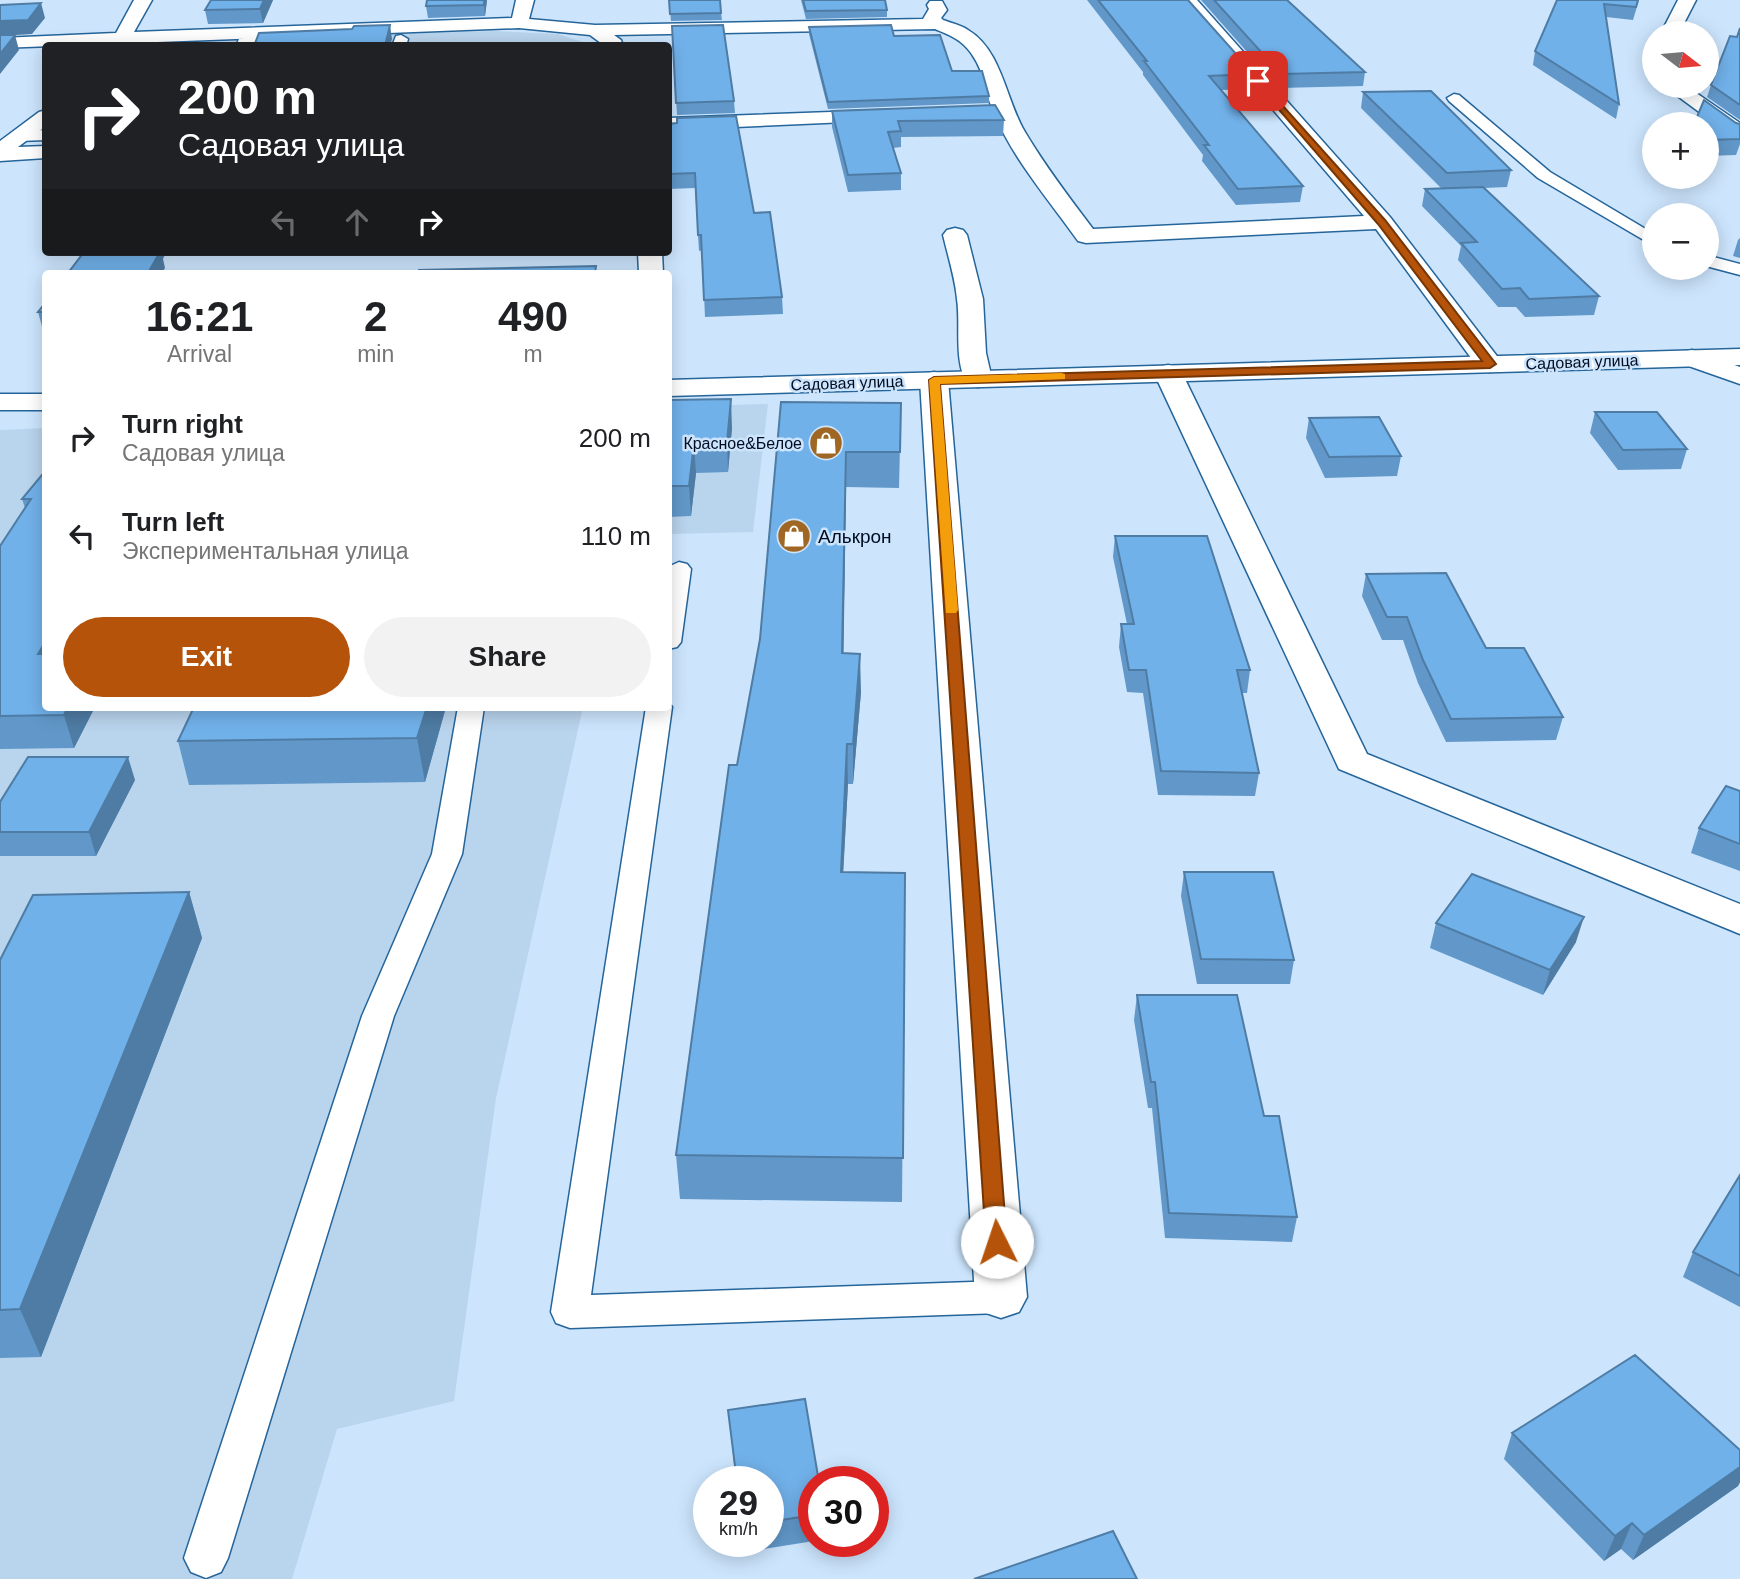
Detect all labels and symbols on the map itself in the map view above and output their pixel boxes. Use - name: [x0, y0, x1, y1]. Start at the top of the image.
- north arrow: [1642, 21, 1718, 98]
- pin: [1228, 51, 1288, 111]
- street label: Садовая улица: [1525, 352, 1639, 372]
- street label: Садовая улица: [790, 373, 904, 393]
- shop icon: Красное&Белое: [807, 424, 845, 462]
- place label: Красное&Белое: [683, 435, 802, 452]
- shop icon: Алькрон: [775, 517, 813, 555]
- place label: Алькрон: [818, 526, 892, 547]
- position arrow: [960, 1205, 1034, 1279]
- speed limit sign: 30: [798, 1466, 889, 1557]

